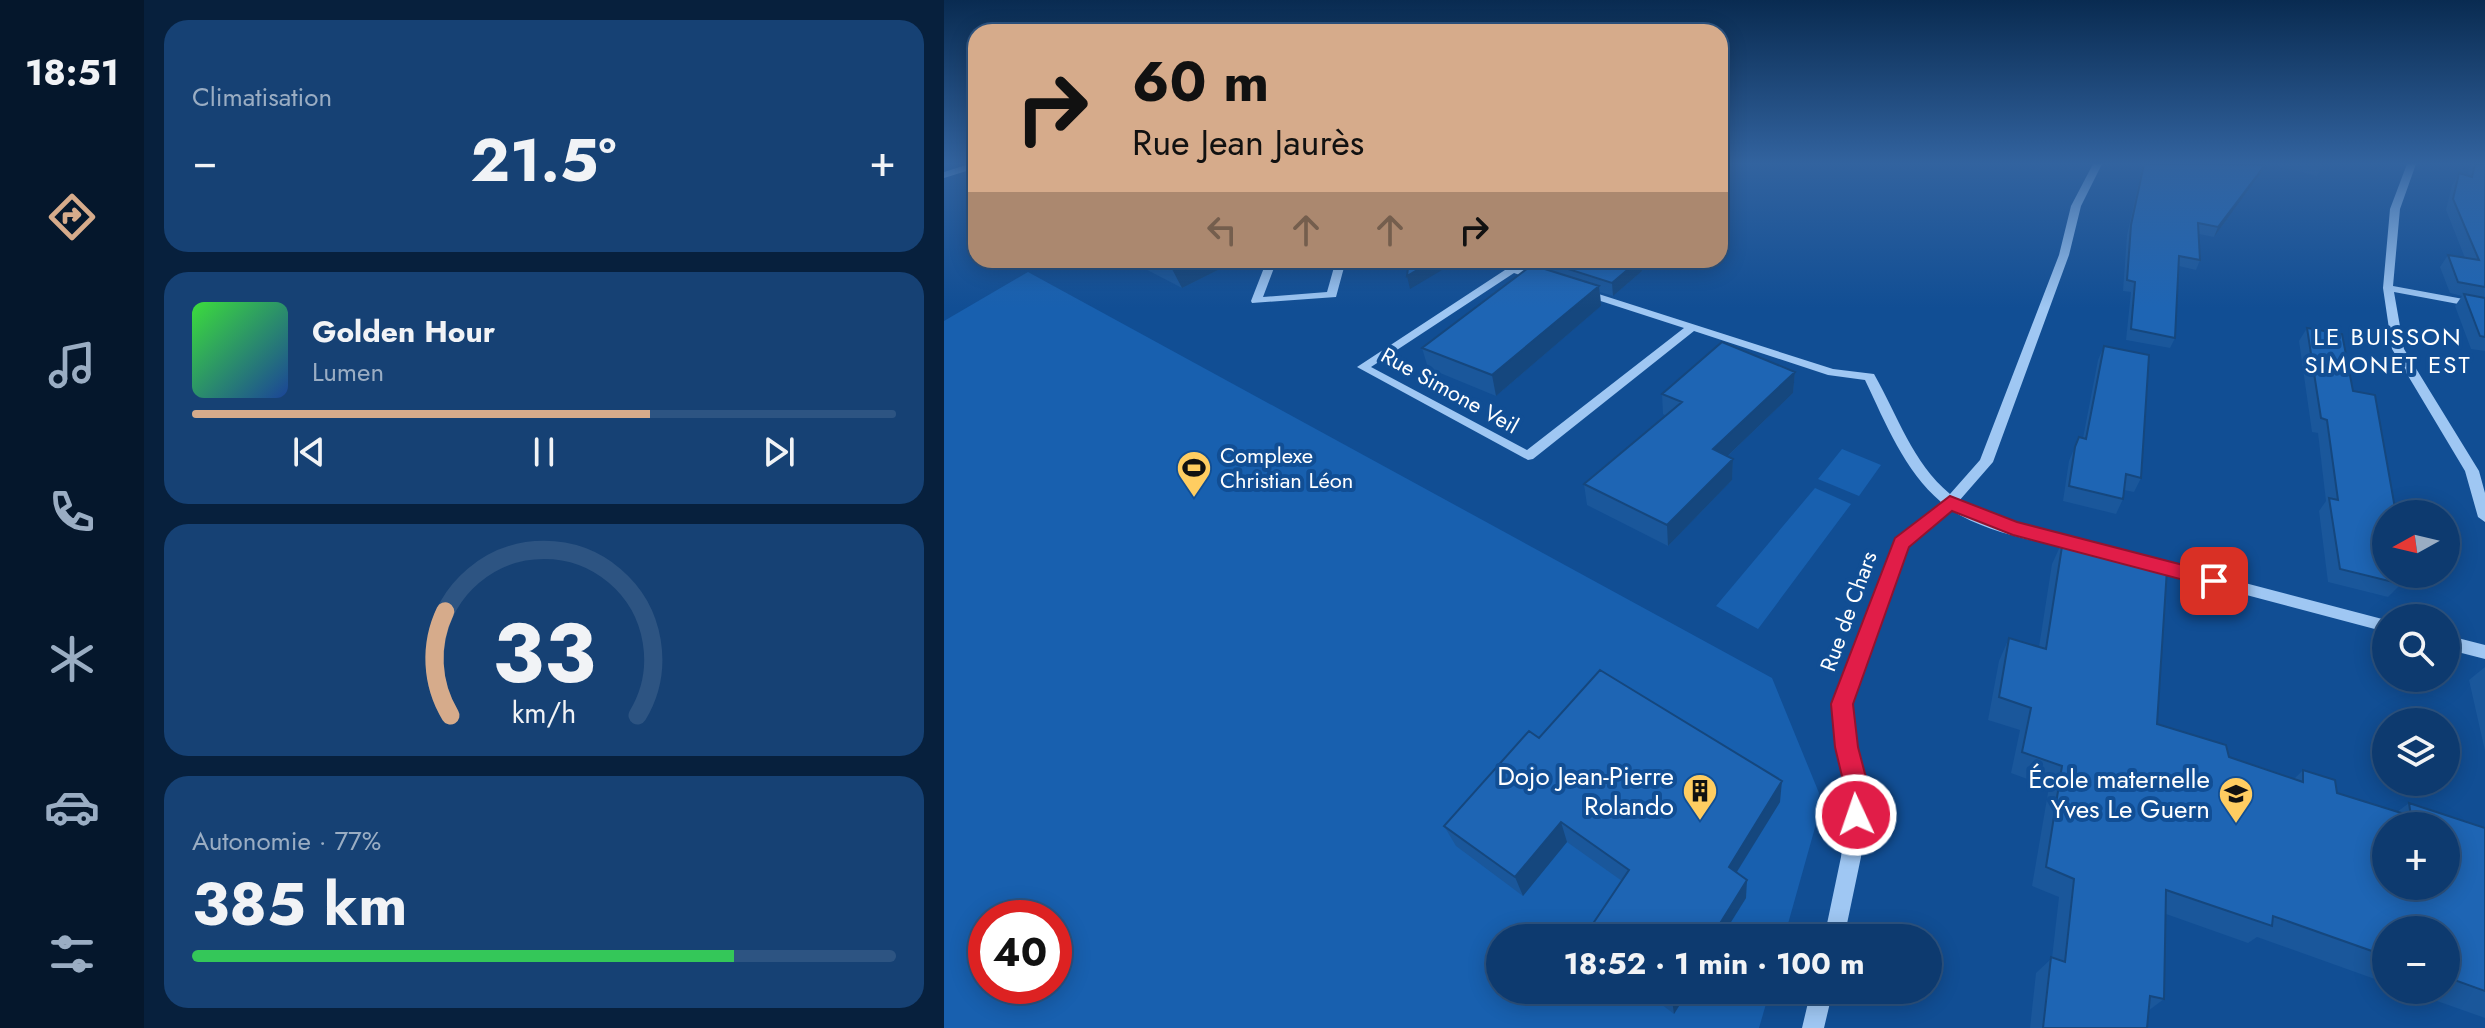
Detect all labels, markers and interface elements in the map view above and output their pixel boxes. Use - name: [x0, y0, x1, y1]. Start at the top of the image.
- text: 60 m: [1132, 41, 1269, 122]
- text: 18:51: [25, 46, 119, 98]
- icon: right: [1000, 56, 1104, 160]
- text: Climatisation: [192, 78, 332, 116]
- text: Rue Jean Jaurès: [1132, 116, 1364, 168]
- text: 21.5°: [471, 117, 616, 204]
- text: −: [192, 129, 218, 193]
- text: +: [869, 129, 896, 193]
- icon: directions: [44, 189, 100, 245]
- icon: left: [1200, 208, 1244, 252]
- icon: ahead: [1284, 208, 1328, 252]
- icon: ahead: [1368, 208, 1412, 252]
- icon: right: [1452, 208, 1496, 252]
- text: Golden Hour: [312, 310, 495, 353]
- district label: LE BUISSON SIMONET EST: [2304, 319, 2472, 382]
- icon: music: [44, 337, 100, 393]
- street label: Rue Simone Veil: [1375, 339, 1525, 441]
- text: Lumen: [312, 353, 384, 391]
- icon: previous: [287, 430, 331, 474]
- icon: pause: [522, 430, 566, 474]
- icon: next: [757, 430, 801, 474]
- place label: Complexe Christian Léon: [1220, 439, 1353, 496]
- sports icon: Complexe Christian Léon: [1175, 449, 1213, 499]
- icon: phone: [44, 484, 100, 540]
- north arrow: [2372, 500, 2460, 588]
- map controls: [2372, 500, 2460, 1004]
- street label: Rue de Chars: [1811, 546, 1885, 676]
- pin: [2180, 547, 2248, 615]
- icon: arrive: [2192, 559, 2236, 603]
- text: 33: [492, 593, 596, 713]
- button: search: [2372, 604, 2460, 692]
- icon: climate: [44, 631, 100, 687]
- text: km/h: [512, 692, 576, 734]
- button: layers: [2372, 708, 2460, 796]
- place label: Dojo Jean-Pierre Rolando: [1497, 757, 1674, 825]
- place label: École maternelle Yves Le Guern: [2028, 760, 2210, 828]
- building icon: Dojo Jean-Pierre Rolando: [1681, 772, 1719, 822]
- position arrow: [1814, 773, 1898, 857]
- school or university icon: École maternelle Yves Le Guern: [2217, 775, 2255, 825]
- icon: car: [44, 779, 100, 835]
- button: +: [2372, 812, 2460, 900]
- text: Autonomie · 77%: [192, 822, 381, 860]
- text: 385 km: [192, 861, 407, 948]
- speed limit sign: 40: [968, 900, 1072, 1004]
- button: −: [2372, 916, 2460, 1004]
- icon: filters: [44, 926, 100, 982]
- text: 18:52 · 1 min · 100 m: [1563, 942, 1865, 985]

